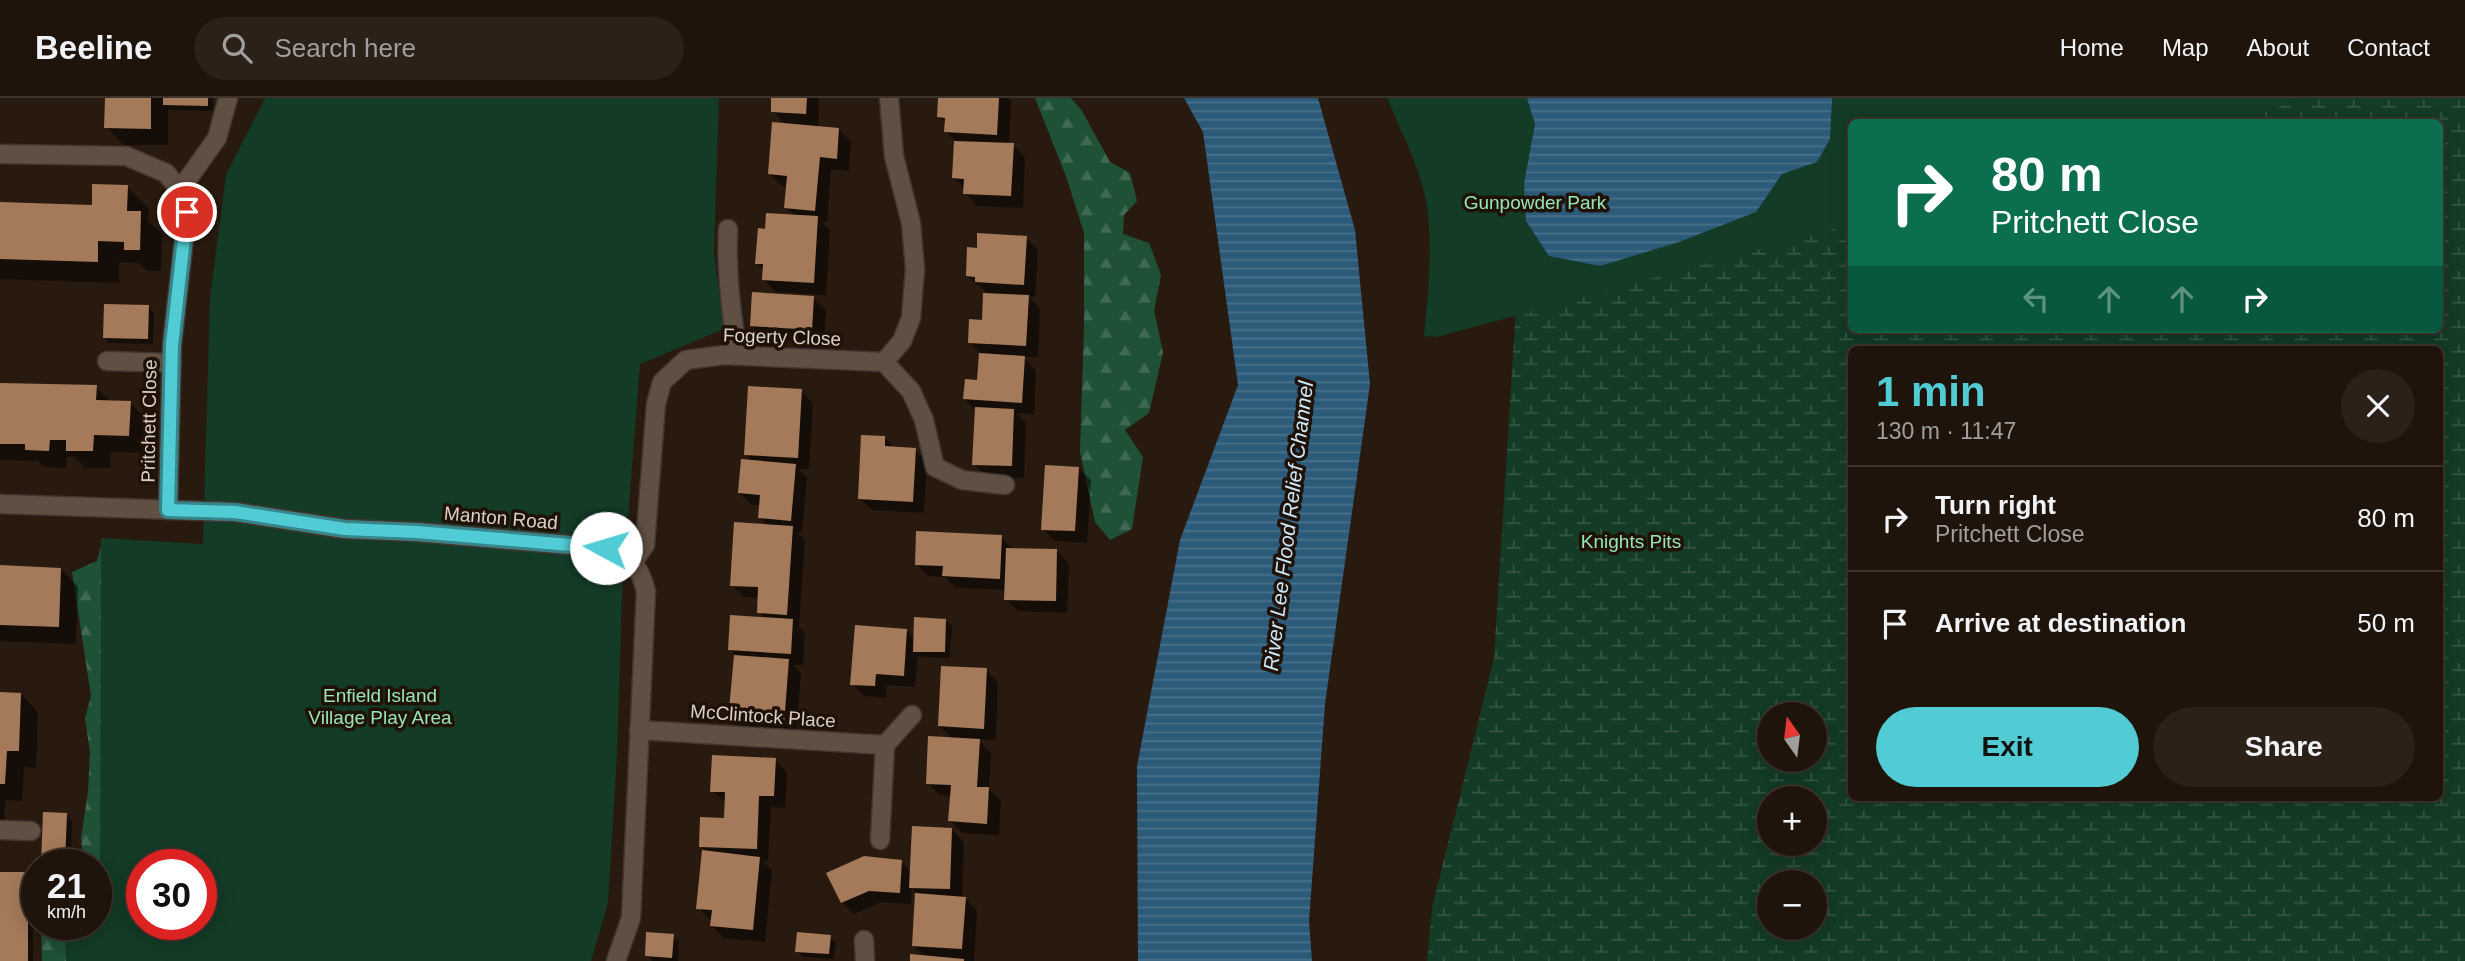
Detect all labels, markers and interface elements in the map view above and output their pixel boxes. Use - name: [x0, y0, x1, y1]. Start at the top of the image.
- search box: [194, 17, 684, 80]
- text: Beeline: [35, 29, 152, 66]
- icon: search: [218, 29, 256, 67]
- text: Search here: [274, 33, 416, 63]
- text: Home: [2060, 34, 2124, 61]
- text: Map: [2162, 34, 2209, 61]
- text: About: [2247, 34, 2309, 61]
- text: Contact: [2347, 34, 2430, 61]
- icon: right: [1876, 147, 1967, 238]
- text: 80 m: [1991, 147, 2103, 201]
- pin: [157, 182, 217, 242]
- park label: Gunpowder Park: [1464, 192, 1607, 213]
- icon: arrive: [168, 193, 206, 231]
- text: Pritchett Close: [1991, 204, 2199, 240]
- icon: left: [2017, 280, 2055, 318]
- icon: ahead: [2090, 280, 2128, 318]
- icon: ahead: [2163, 280, 2201, 318]
- icon: right: [2236, 280, 2274, 318]
- street label: Fogerty Close: [723, 324, 841, 350]
- street label: Pritchett Close: [137, 359, 161, 483]
- text: 1 min: [1876, 368, 1986, 415]
- button: close: [2341, 369, 2415, 443]
- water label: River Lee Flood Relief Channel: [1259, 378, 1317, 672]
- text: 130 m · 11:47: [1876, 418, 2016, 444]
- text: Turn right: [1935, 490, 2056, 520]
- icon: right: [1876, 500, 1914, 538]
- street label: Manton Road: [443, 503, 559, 533]
- text: 80 m: [2357, 503, 2415, 533]
- position arrow: [569, 511, 643, 585]
- text: Pritchett Close: [1935, 521, 2085, 547]
- park label: Knights Pits: [1581, 531, 1681, 552]
- icon: arrive: [1876, 605, 1914, 643]
- text: Arrive at destination: [1935, 608, 2186, 638]
- text: 50 m: [2357, 608, 2415, 638]
- park label: Enfield Island Village Play Area: [308, 685, 452, 728]
- street label: McClintock Place: [690, 700, 836, 732]
- north arrow: [1757, 702, 1827, 772]
- map controls: [1757, 702, 1827, 940]
- button: Exit: [1876, 707, 2139, 787]
- button: Share: [2153, 707, 2415, 787]
- button: +: [1757, 786, 1827, 856]
- speed limit sign: 30: [126, 849, 217, 940]
- text: 21: [47, 866, 86, 905]
- button: −: [1757, 870, 1827, 940]
- text: km/h: [47, 902, 86, 922]

